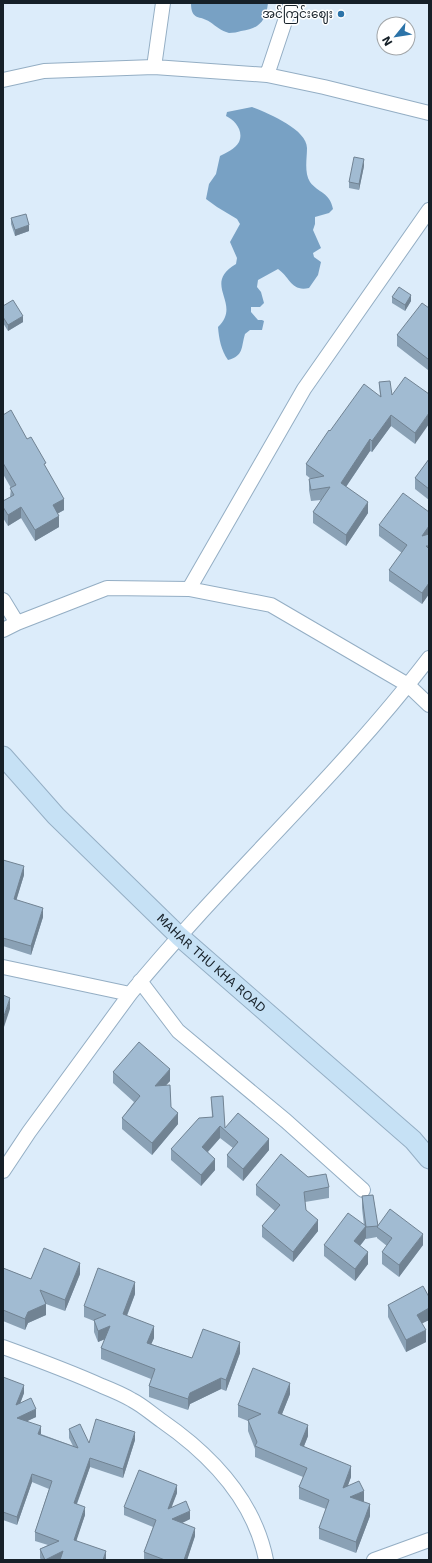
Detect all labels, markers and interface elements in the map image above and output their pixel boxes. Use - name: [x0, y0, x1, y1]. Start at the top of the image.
- place label: အင်ကြင်းဈေး: [262, 5, 333, 24]
- marker: အင်ကြင်းဈေး: [336, 9, 346, 19]
- north arrow: [376, 16, 416, 56]
- text: N: [380, 34, 396, 48]
- street label: MAHAR THU KHA ROAD: [154, 911, 268, 1015]

